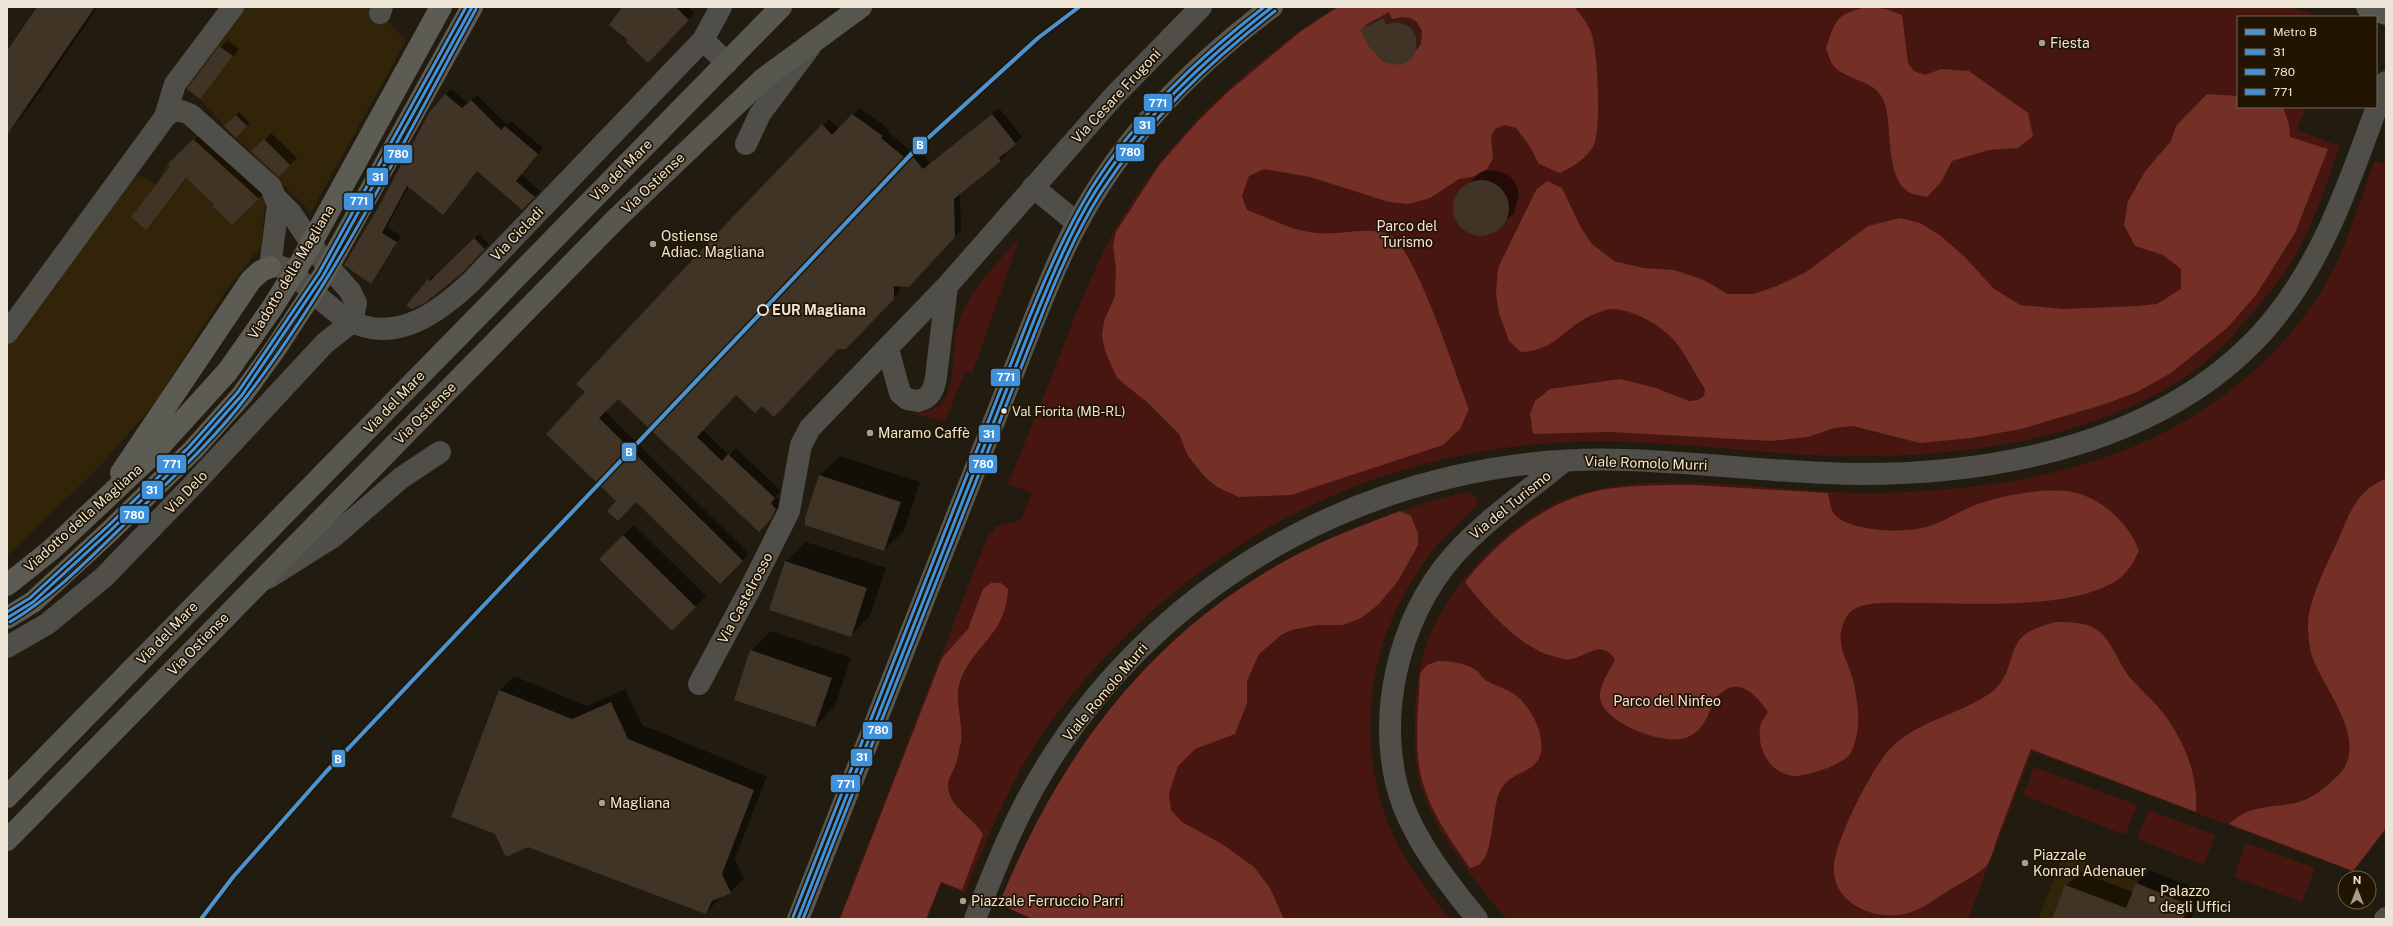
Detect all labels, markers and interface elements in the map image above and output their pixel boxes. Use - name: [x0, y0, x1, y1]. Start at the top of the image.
- legend: [2237, 16, 2377, 108]
- text: Metro B: [2273, 25, 2317, 39]
- place label: Fiesta: [2050, 35, 2090, 51]
- marker: Fiesta: [2037, 38, 2047, 48]
- text: 31: [2273, 45, 2285, 59]
- street label: Via Cesare Frugoni: [1068, 46, 1164, 146]
- text: 780: [2273, 65, 2295, 79]
- text: 771: [2273, 85, 2293, 99]
- line badge: 771: [1143, 93, 1173, 112]
- text: 771: [1149, 97, 1167, 109]
- line badge: 31: [1133, 116, 1156, 135]
- text: 31: [1139, 119, 1151, 131]
- street label: Via del Mare: [587, 136, 655, 204]
- line badge: B: [912, 136, 928, 155]
- text: B: [916, 139, 924, 151]
- line badge: 780: [1115, 143, 1145, 162]
- line badge: 780: [383, 144, 413, 164]
- text: 780: [1119, 146, 1141, 158]
- text: 780: [387, 148, 409, 160]
- street label: Via Ostiense: [618, 149, 688, 217]
- line badge: 31: [366, 167, 389, 186]
- text: 31: [372, 171, 384, 183]
- line badge: 771: [343, 192, 374, 211]
- text: 771: [350, 195, 368, 207]
- street label: Viadotto della Magliana: [245, 202, 337, 342]
- street label: Via Cicladi: [487, 204, 547, 264]
- park label: Parco del Turismo: [1376, 218, 1438, 250]
- place label: Ostiense Adiac. Magliana: [661, 228, 764, 260]
- marker: Ostiense Adiac. Magliana: [648, 239, 658, 249]
- place label: EUR Magliana: [772, 302, 866, 318]
- marker: EUR Magliana: [757, 304, 769, 316]
- street label: Via del Mare: [360, 367, 428, 437]
- line badge: 771: [990, 368, 1021, 387]
- text: 771: [997, 371, 1015, 383]
- street label: Via Ostiense: [391, 379, 459, 447]
- place label: Val Fiorita (MB-RL): [1012, 404, 1126, 419]
- marker: Val Fiorita (MB-RL): [999, 406, 1009, 416]
- line badge: 31: [978, 424, 1001, 443]
- place label: Maramo Caffè: [878, 425, 970, 441]
- marker: Maramo Caffè: [865, 428, 875, 438]
- text: 31: [983, 428, 995, 440]
- line badge: B: [621, 442, 637, 462]
- text: B: [625, 446, 633, 458]
- street label: Viale Romolo Murri: [1584, 453, 1708, 473]
- line badge: 771: [156, 454, 187, 474]
- line badge: 780: [968, 454, 998, 474]
- text: 771: [163, 458, 181, 470]
- text: 780: [972, 458, 994, 470]
- street label: Viadotto della Magliana: [21, 461, 145, 575]
- street label: Via Delo: [162, 467, 210, 517]
- street label: Via del Turismo: [1466, 467, 1554, 543]
- line badge: 31: [141, 480, 164, 500]
- text: 31: [146, 484, 158, 496]
- line badge: 780: [119, 505, 150, 524]
- text: 780: [123, 509, 145, 521]
- street label: Via Castelrosso: [714, 550, 776, 646]
- street label: Via del Mare: [133, 598, 201, 668]
- street label: Via Ostiense: [164, 609, 232, 679]
- street label: Viale Romolo Murri: [1059, 640, 1151, 744]
- park label: Parco del Ninfeo: [1613, 693, 1721, 709]
- line badge: 780: [862, 721, 893, 740]
- text: 780: [867, 724, 889, 736]
- line badge: 31: [850, 748, 873, 767]
- line badge: B: [331, 749, 346, 768]
- text: 31: [856, 751, 868, 763]
- text: B: [334, 753, 342, 765]
- line badge: 771: [830, 774, 861, 793]
- text: 771: [837, 778, 855, 790]
- place label: Magliana: [610, 795, 670, 811]
- marker: Magliana: [597, 798, 607, 808]
- place label: Piazzale Konrad Adenauer: [2033, 847, 2146, 879]
- marker: Piazzale Konrad Adenauer: [2020, 858, 2030, 868]
- north arrow: [2337, 870, 2377, 910]
- text: N: [2353, 874, 2361, 886]
- place label: Palazzo degli Uffici: [2160, 883, 2231, 915]
- place label: Piazzale Ferruccio Parri: [971, 893, 1123, 909]
- marker: Palazzo degli Uffici: [2147, 894, 2157, 904]
- marker: Piazzale Ferruccio Parri: [958, 896, 968, 906]

